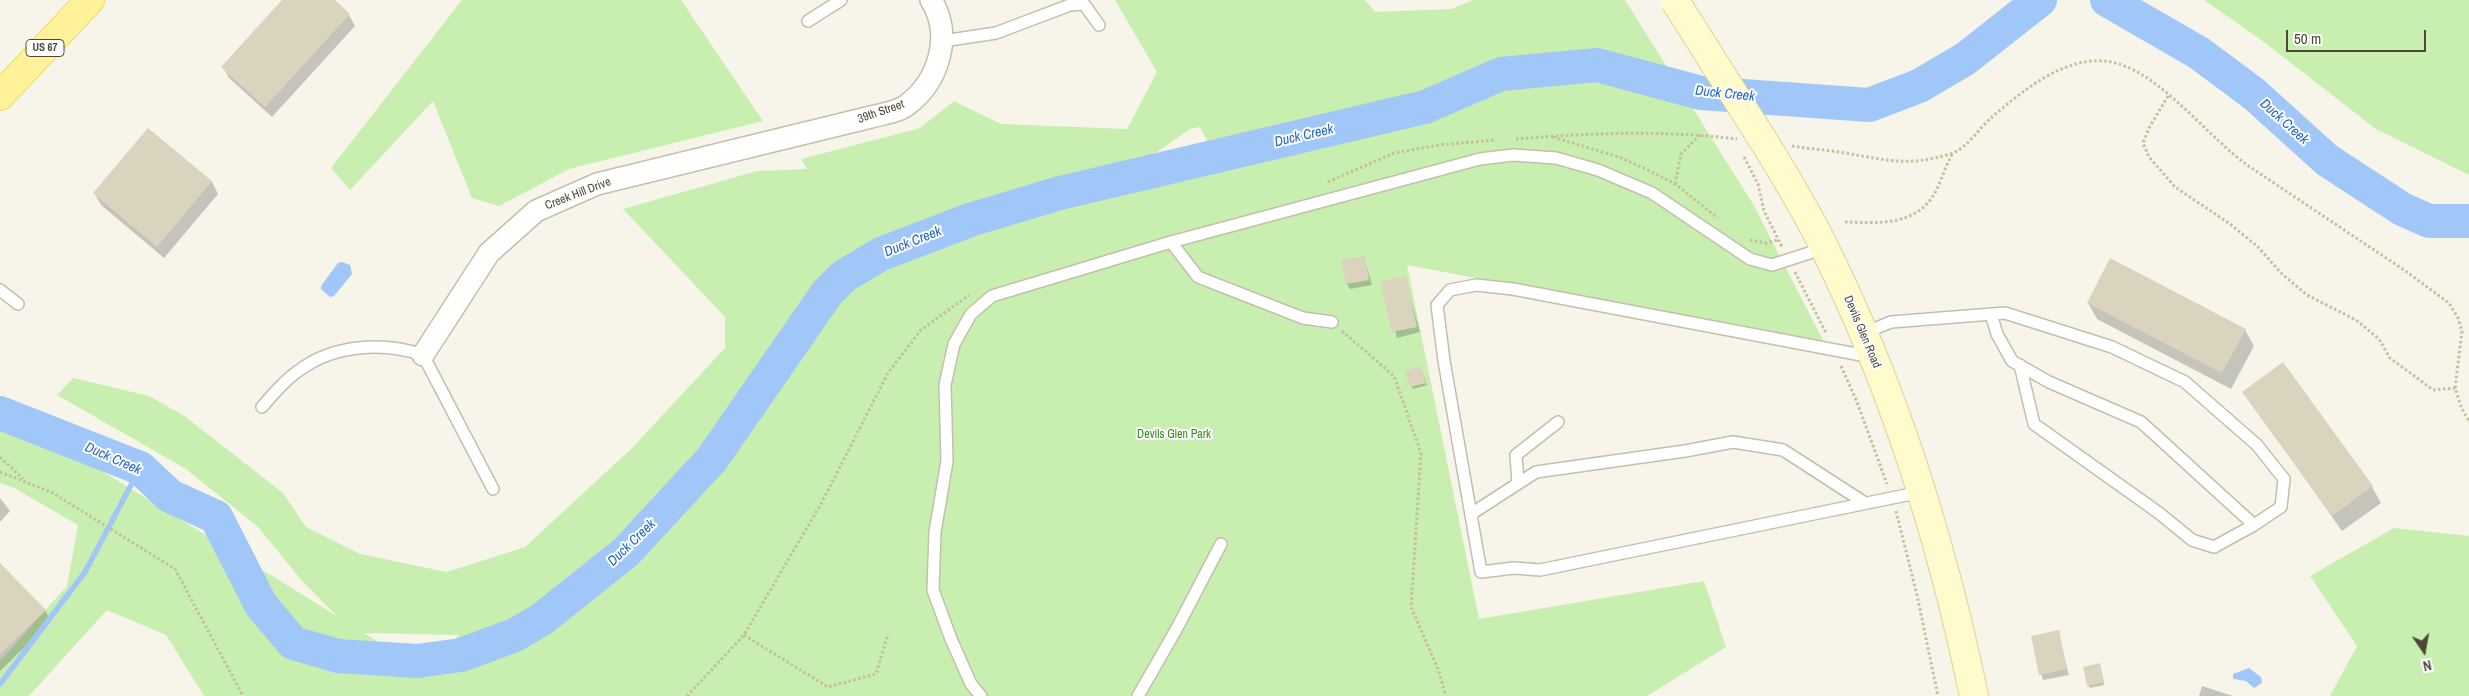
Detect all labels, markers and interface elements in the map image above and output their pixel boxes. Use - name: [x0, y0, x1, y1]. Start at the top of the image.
- scale bar: [2289, 20, 2429, 52]
- text: 50 m: [2294, 28, 2321, 49]
- road number: US 67: [26, 40, 64, 56]
- water label: Duck Creek: [1694, 83, 1756, 105]
- water label: Duck Creek: [2256, 96, 2312, 148]
- street label: 39th Street: [856, 97, 906, 127]
- water label: Duck Creek: [1273, 121, 1335, 151]
- street label: Creek Hill Drive: [543, 175, 613, 213]
- water label: Duck Creek: [882, 223, 944, 261]
- street label: Devils Glen Road: [1840, 294, 1884, 370]
- park label: Devils Glen Park: [1137, 428, 1211, 442]
- water label: Duck Creek: [82, 439, 144, 479]
- water label: Duck Creek: [605, 516, 659, 570]
- north arrow: [2399, 626, 2449, 676]
- text: N: [2421, 656, 2433, 675]

